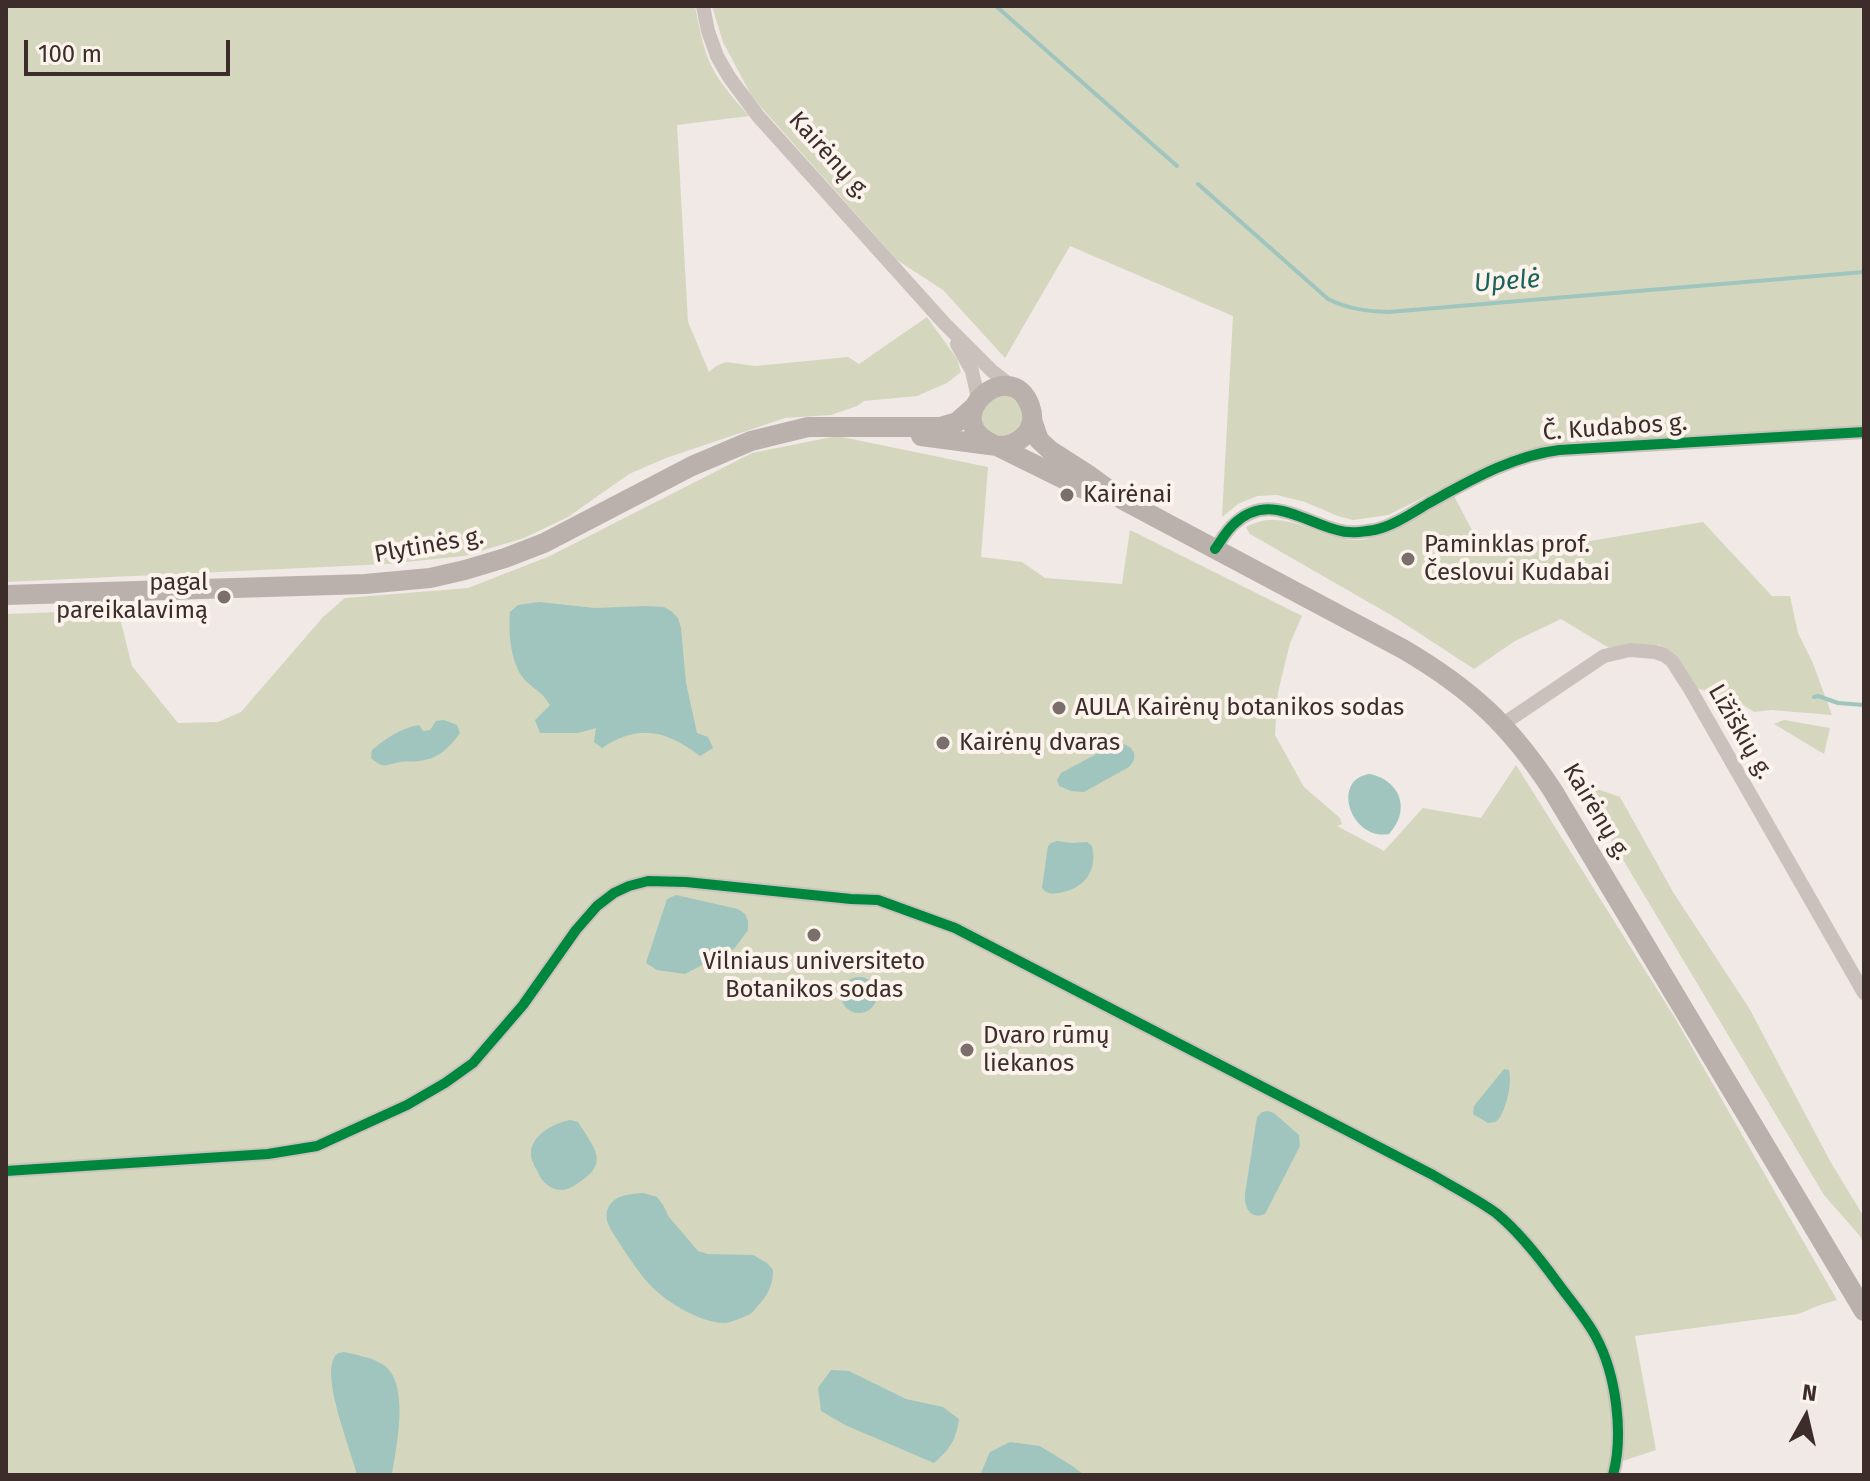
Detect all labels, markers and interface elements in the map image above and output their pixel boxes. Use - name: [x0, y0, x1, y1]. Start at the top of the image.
- scale bar: [28, 24, 234, 74]
- text: 100 m: [38, 40, 102, 68]
- street label: Kairėnų g.: [782, 106, 876, 206]
- water label: Upelė: [1473, 264, 1541, 300]
- street label: Č. Kudabos g.: [1542, 409, 1688, 447]
- place label: Kairėnai: [1083, 481, 1172, 509]
- marker: Kairėnai: [1058, 486, 1076, 504]
- street label: Plytinės g.: [372, 522, 486, 570]
- place label: Paminklas prof. Česlovui Kudabai: [1424, 531, 1610, 587]
- marker: Paminklas prof. Česlovui Kudabai: [1399, 550, 1417, 568]
- place label: pagal pareikalavimą: [56, 569, 208, 625]
- marker: pagal pareikalavimą: [215, 588, 233, 606]
- street label: Ližiškių g.: [1701, 679, 1779, 785]
- place label: AULA Kairėnų botanikos sodas: [1075, 694, 1404, 722]
- marker: AULA Kairėnų botanikos sodas: [1050, 699, 1068, 717]
- place label: Kairėnų dvaras: [959, 729, 1120, 757]
- marker: Kairėnų dvaras: [934, 734, 952, 752]
- street label: Kairėnų g.: [1556, 758, 1636, 866]
- marker: Vilniaus universiteto Botanikos sodas: [805, 926, 823, 944]
- place label: Vilniaus universiteto Botanikos sodas: [703, 948, 925, 1004]
- place label: Dvaro rūmų liekanos: [983, 1022, 1110, 1078]
- marker: Dvaro rūmų liekanos: [958, 1041, 976, 1059]
- north arrow: [1766, 1377, 1846, 1457]
- text: N: [1800, 1378, 1819, 1407]

